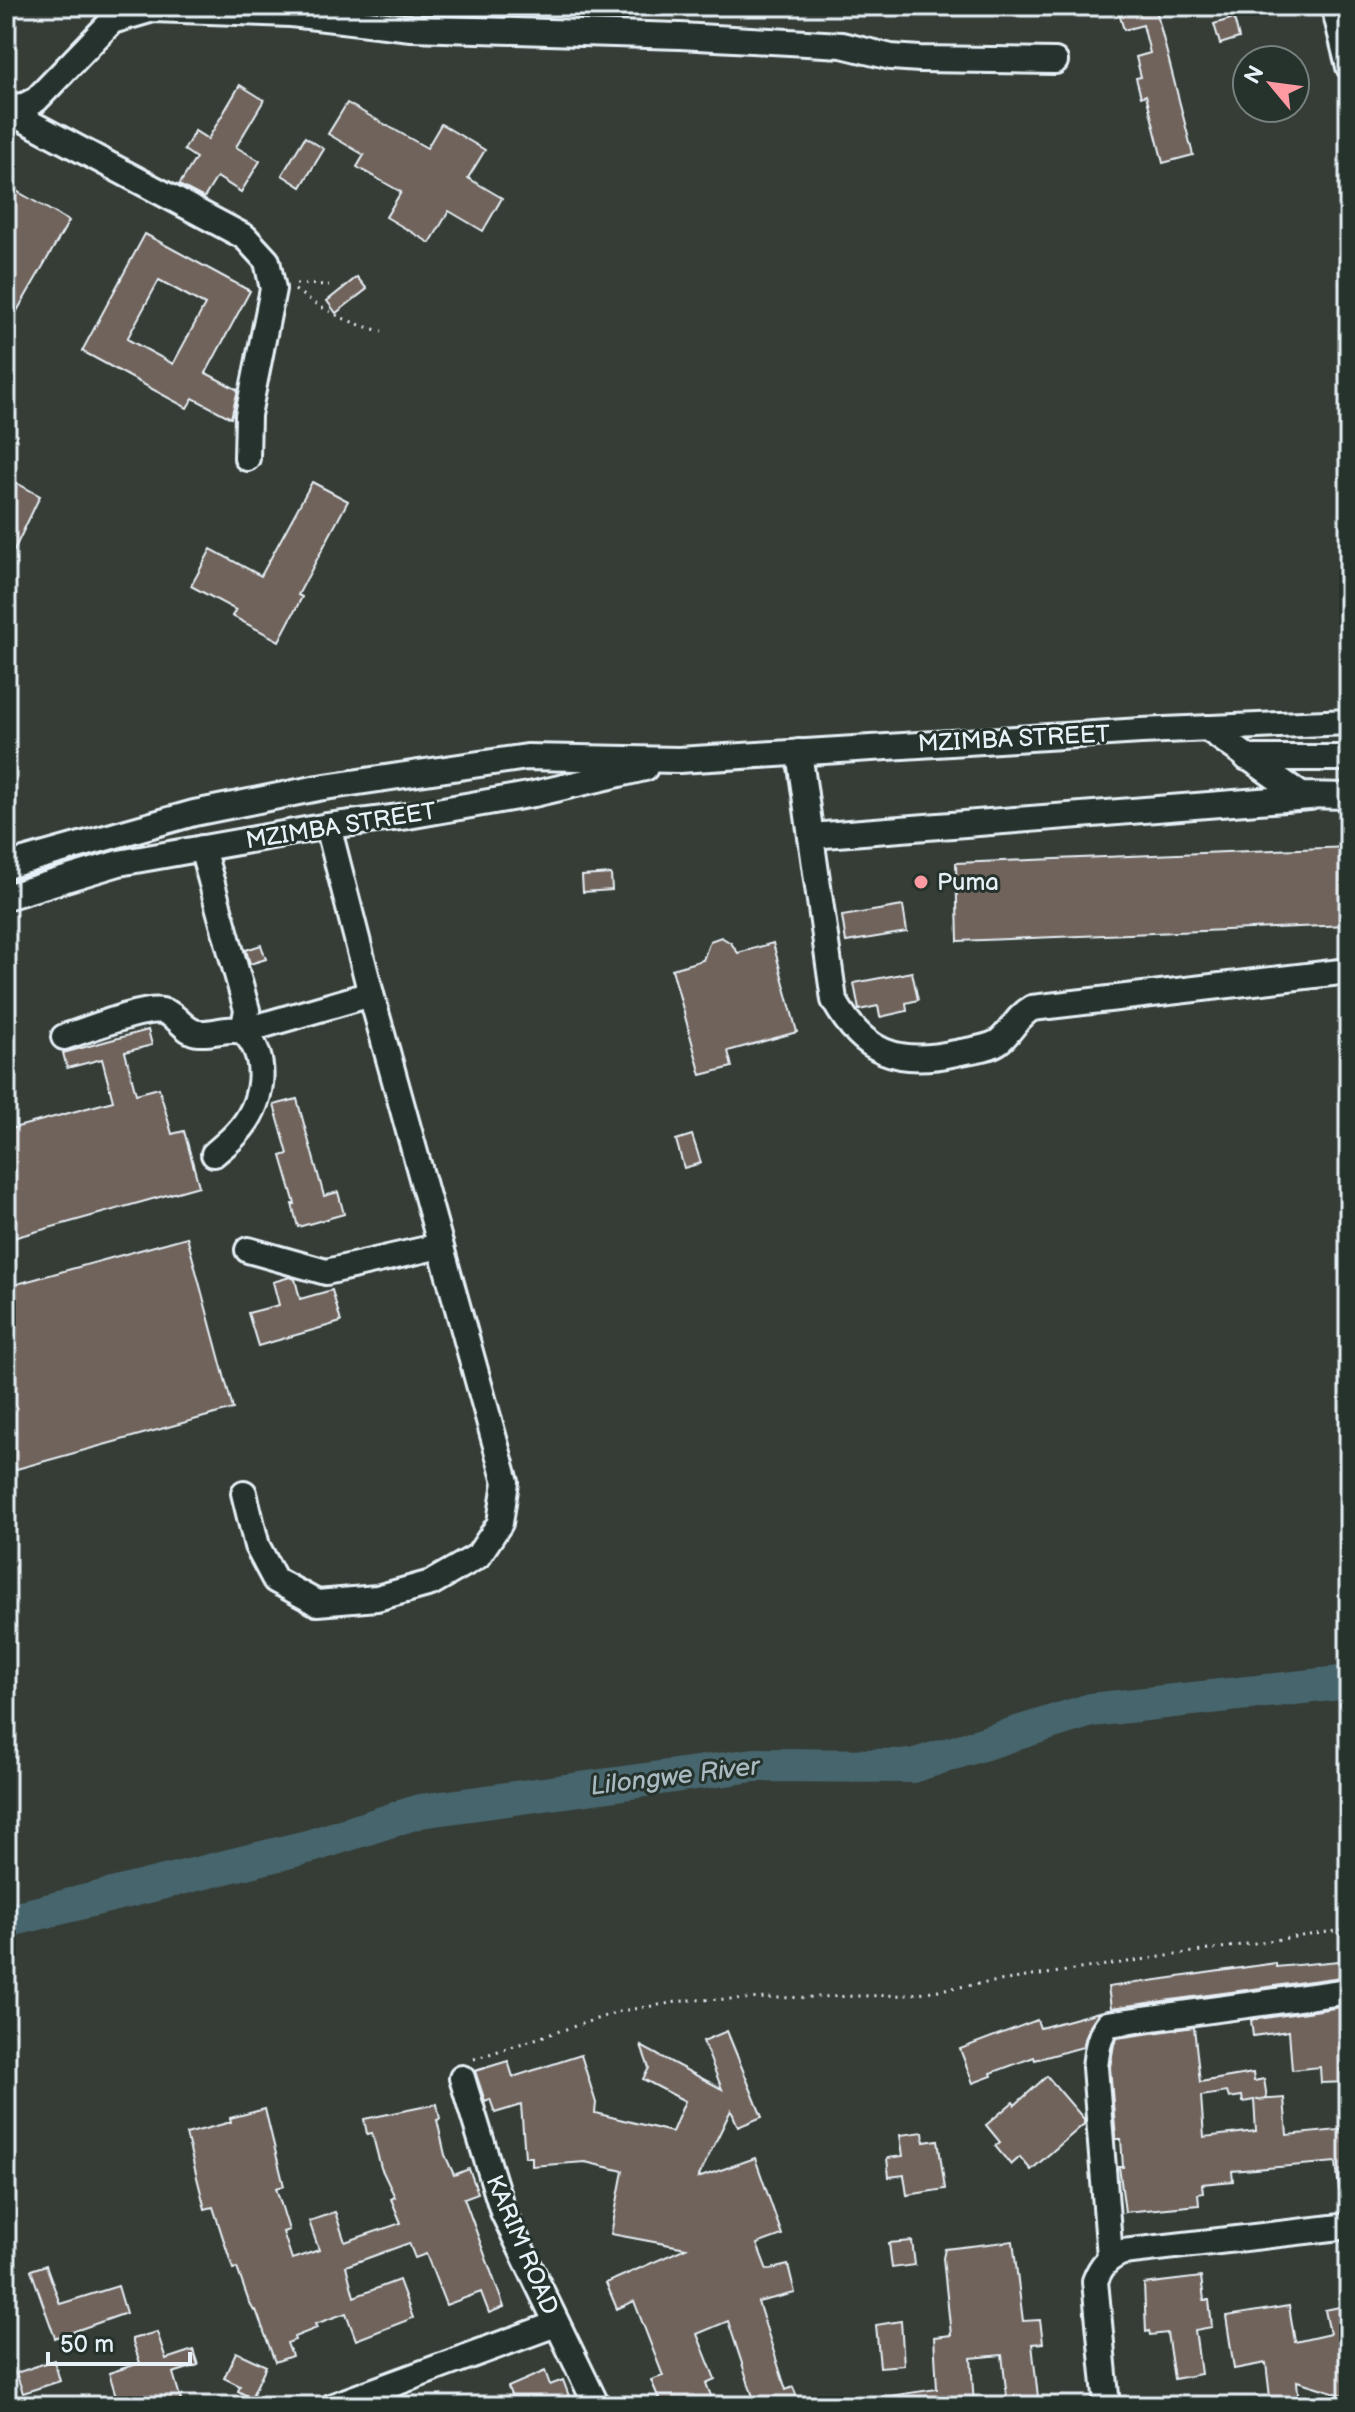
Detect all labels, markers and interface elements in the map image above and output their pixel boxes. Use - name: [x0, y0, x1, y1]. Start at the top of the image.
- north arrow: [1231, 44, 1311, 124]
- text: N: [1239, 61, 1271, 89]
- street label: MZIMBA STREET: [917, 719, 1111, 759]
- street label: MZIMBA STREET: [244, 797, 439, 855]
- place label: Puma: [937, 868, 999, 897]
- marker: Puma: [912, 873, 930, 891]
- water label: Lilongwe River: [589, 1751, 763, 1803]
- street label: KARIM ROAD: [480, 2171, 564, 2319]
- scale bar: [48, 2316, 190, 2366]
- text: 50 m: [60, 2330, 114, 2359]

